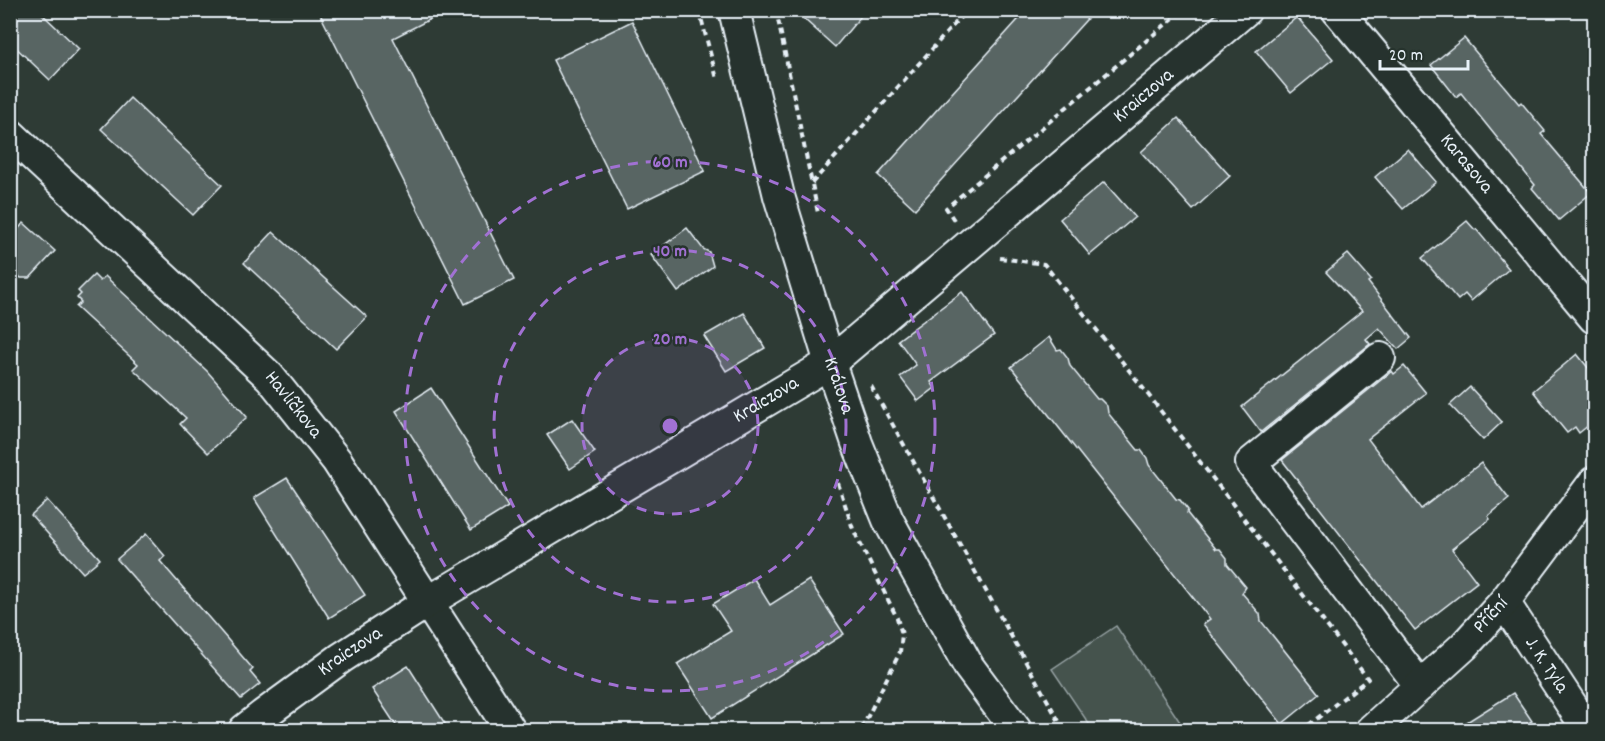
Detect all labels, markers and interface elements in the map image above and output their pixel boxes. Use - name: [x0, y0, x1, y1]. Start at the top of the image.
- scale bar: [1380, 33, 1468, 71]
- text: 20 m: [1389, 44, 1423, 69]
- street label: Kraiczova: [1108, 62, 1181, 130]
- street label: Karasova: [1432, 128, 1500, 201]
- text: 60 m: [652, 151, 688, 176]
- text: 40 m: [653, 240, 687, 265]
- text: 20 m: [653, 328, 687, 353]
- street label: Králova: [815, 354, 860, 418]
- street label: Havlíčkova: [257, 366, 329, 445]
- street label: Kraiczova: [728, 370, 805, 431]
- centre of rings: [660, 416, 680, 436]
- street label: Příční: [1467, 590, 1516, 641]
- street label: Kraiczova: [313, 620, 389, 684]
- street label: J. K. Tyla: [1517, 632, 1575, 700]

